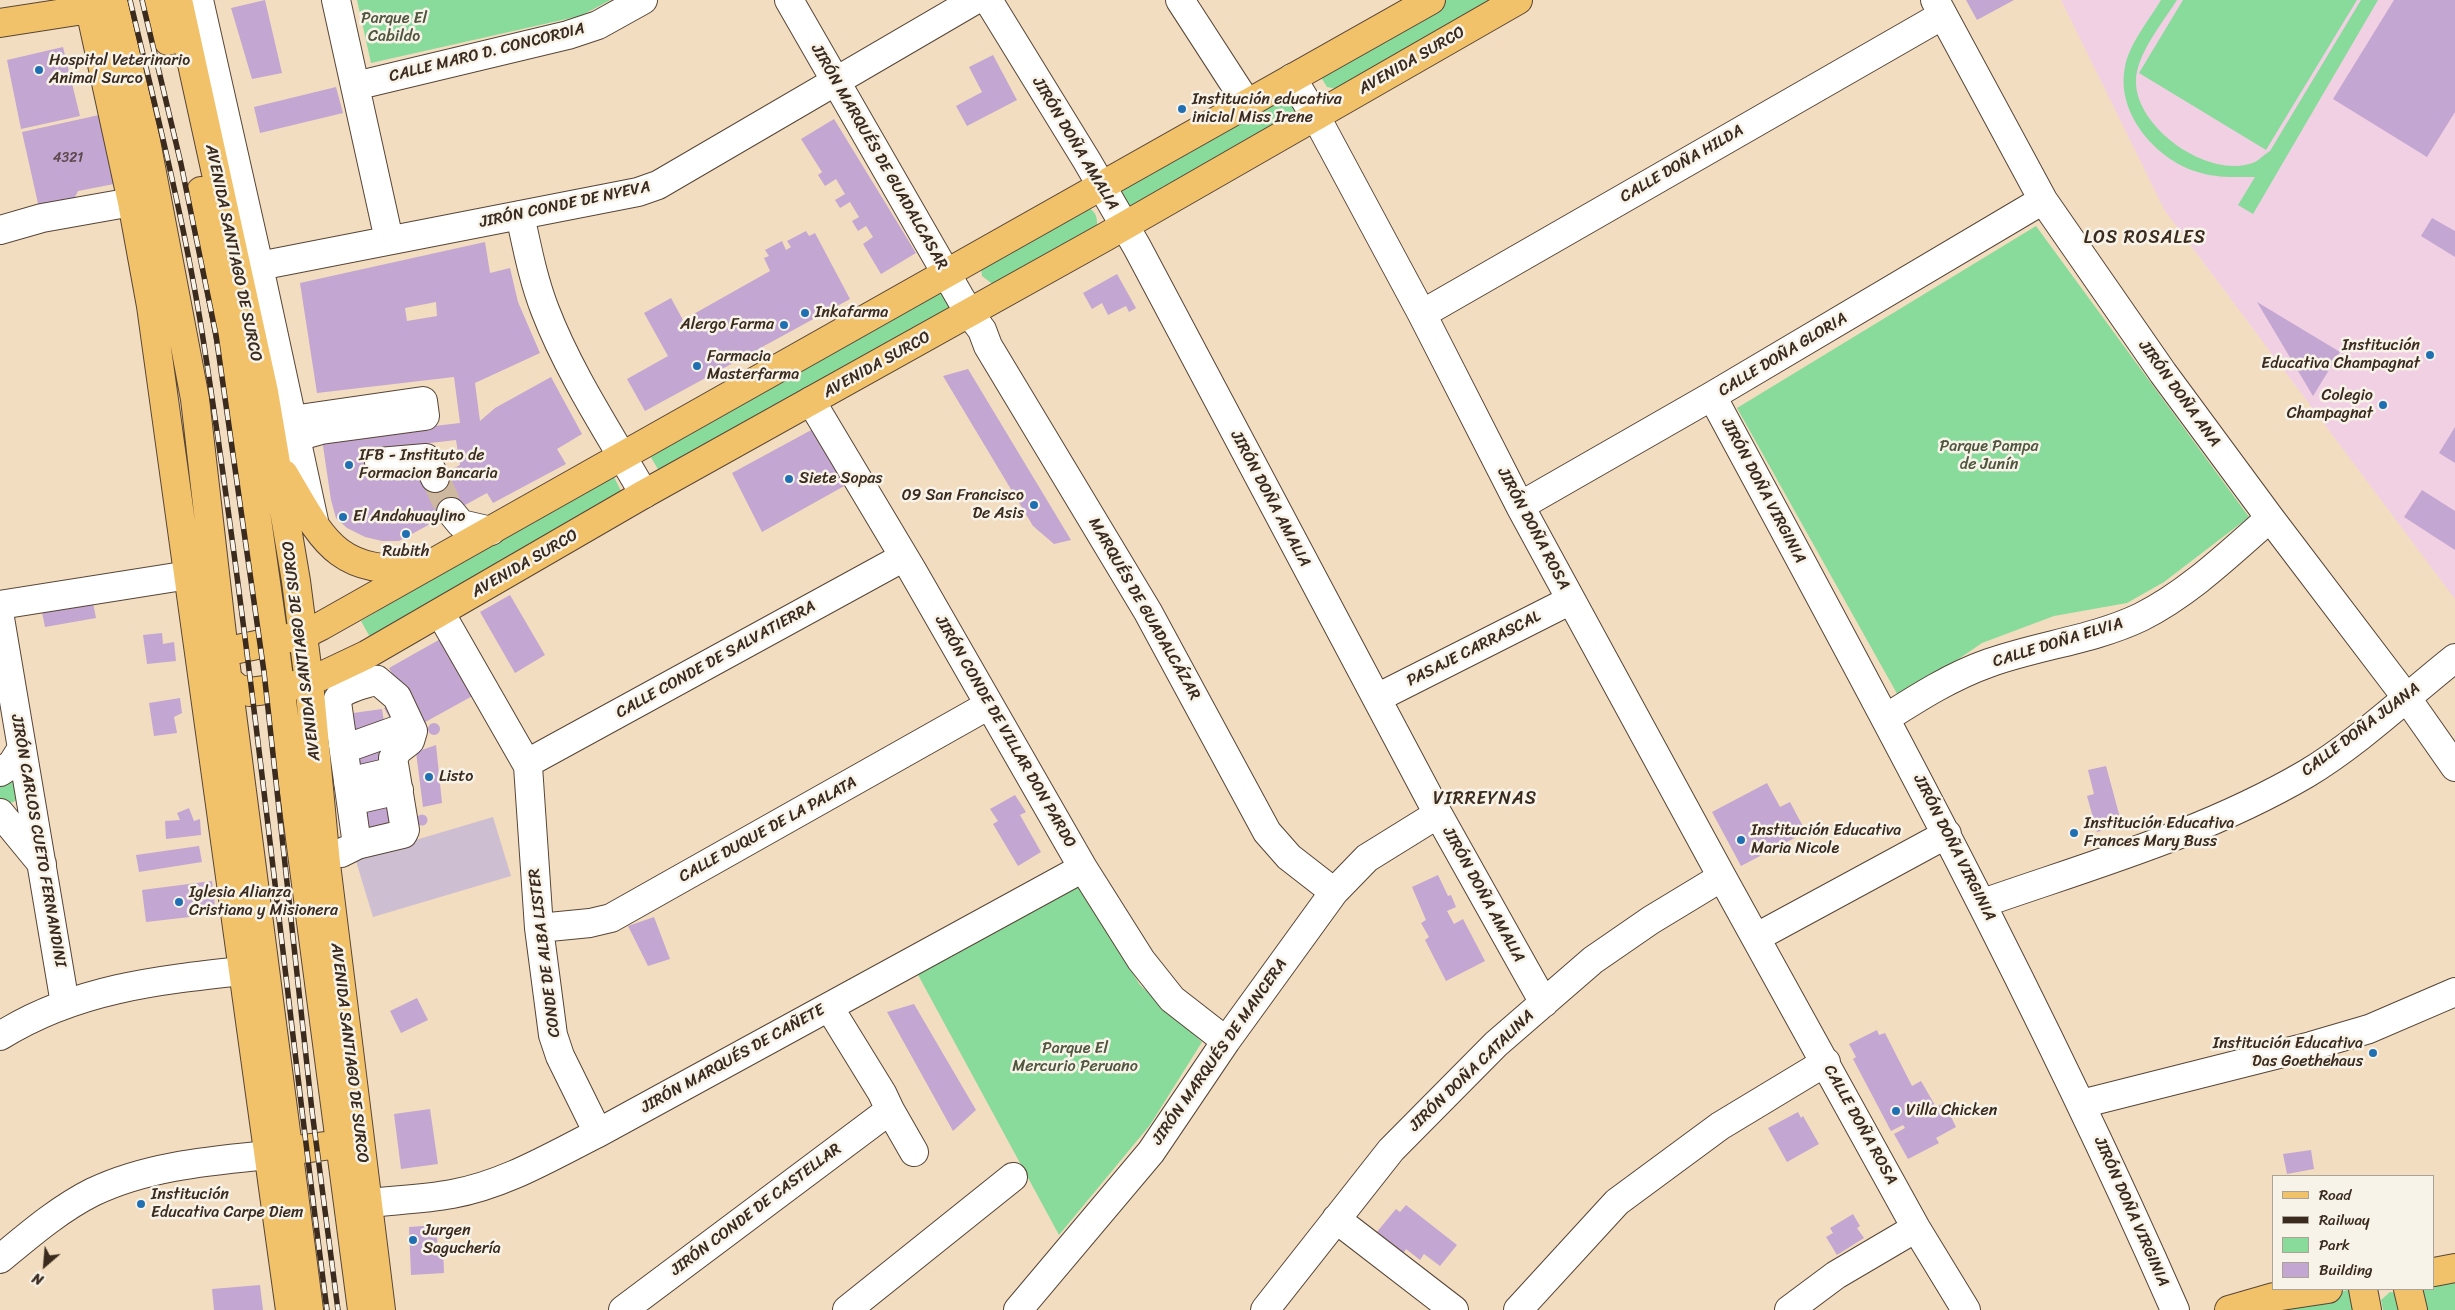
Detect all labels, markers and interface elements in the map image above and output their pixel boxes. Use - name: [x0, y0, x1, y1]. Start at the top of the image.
- park label: Parque El Cabildo: [361, 9, 427, 47]
- street label: CALLE MARO D. CONCORDIA: [387, 19, 587, 87]
- street label: AVENIDA SURCO: [1355, 23, 1469, 99]
- street label: JIRÓN MARQUÉS DE GUADALCASAR: [806, 41, 952, 273]
- place label: Hospital Veterinario Animal Surco: [49, 51, 190, 89]
- marker: Hospital Veterinario Animal Surco: [33, 64, 45, 76]
- street label: JIRÓN DOÑA AMALIA: [1028, 74, 1122, 214]
- place label: Institución educativa inicial Miss Irene: [1192, 90, 1342, 128]
- marker: Institución educativa inicial Miss Irene: [1176, 103, 1188, 115]
- street label: CALLE DOÑA HILDA: [1617, 121, 1747, 207]
- street label: AVENIDA SANTIAGO DE SURCO: [201, 143, 265, 363]
- house number: 4321: [53, 150, 83, 166]
- street label: JIRÓN CONDE DE NYEVA: [478, 178, 652, 232]
- district label: LOS ROSALES: [2083, 227, 2207, 249]
- place label: Inkafarma: [815, 303, 888, 323]
- marker: Inkafarma: [799, 307, 811, 319]
- street label: CALLE DOÑA GLORIA: [1715, 309, 1851, 401]
- place label: Alergo Farma: [680, 315, 774, 335]
- marker: Alergo Farma: [778, 319, 790, 331]
- street label: AVENIDA SURCO: [820, 328, 934, 402]
- place label: Institución Educativa Champagnat: [2261, 336, 2420, 374]
- street label: JIRÓN DOÑA ANA: [2134, 337, 2224, 451]
- place label: Farmacia Masterfarma: [707, 347, 799, 385]
- marker: Institución Educativa Champagnat: [2424, 349, 2436, 361]
- marker: Farmacia Masterfarma: [691, 360, 703, 372]
- place label: Colegio Champagnat: [2287, 386, 2373, 424]
- marker: Colegio Champagnat: [2377, 399, 2389, 411]
- street label: JIRÓN DOÑA VIRGINIA: [1717, 415, 1809, 567]
- street label: JIRÓN DOÑA AMALIA: [1226, 428, 1314, 570]
- park label: Parque Pampa de Junín: [1939, 437, 2039, 475]
- place label: IFB - Instituto de Formacion Bancaria: [359, 446, 498, 484]
- marker: IFB - Instituto de Formacion Bancaria: [343, 459, 355, 471]
- street label: JIRÓN DOÑA ROSA: [1493, 465, 1573, 593]
- place label: Siete Sopas: [799, 469, 883, 489]
- marker: Siete Sopas: [783, 473, 795, 485]
- place label: 09 San Francisco De Asis: [901, 486, 1024, 524]
- marker: 09 San Francisco De Asis: [1028, 499, 1040, 511]
- place label: El Andahuaylino: [353, 507, 465, 527]
- marker: El Andahuaylino: [337, 511, 349, 523]
- street label: MARQUÉS DE GUADALCÁZAR: [1084, 515, 1204, 703]
- street label: AVENIDA SURCO: [468, 526, 582, 602]
- marker: Rubith: [400, 528, 412, 540]
- street label: AVENIDA SANTIAGO DE SURCO: [279, 540, 325, 762]
- place label: Rubith: [383, 542, 429, 562]
- street label: CALLE CONDE DE SALVATIERRA: [613, 597, 819, 723]
- street label: PASAJE CARRASCAL: [1404, 607, 1544, 691]
- street label: JIRÓN CONDE DE VILLAR DON PARDO: [930, 613, 1080, 851]
- street label: CALLE DOÑA ELVIA: [1991, 614, 2125, 672]
- street label: CALLE DOÑA JUANA: [2298, 679, 2424, 781]
- street label: JIRÓN CARLOS CUETO FERNANDINI: [6, 713, 70, 969]
- place label: Listo: [439, 767, 473, 787]
- marker: Listo: [423, 771, 435, 783]
- street label: JIRÓN DOÑA VIRGINIA: [1909, 772, 1999, 924]
- street label: CALLE DUQUE DE LA PALATA: [676, 773, 860, 887]
- district label: VIRREYNAS: [1433, 788, 1537, 810]
- place label: Institución Educativa Frances Mary Buss: [2084, 814, 2234, 852]
- place label: Institución Educativa Maria Nicole: [1751, 821, 1901, 859]
- street label: JIRÓN DOÑA AMALIA: [1438, 824, 1528, 966]
- marker: Institución Educativa Frances Mary Buss: [2068, 827, 2080, 839]
- marker: Institución Educativa Maria Nicole: [1735, 834, 1747, 846]
- street label: CONDE DE ALBA LISTER: [525, 868, 565, 1038]
- place label: Iglesia Alianza Cristiana y Misionera: [189, 883, 338, 921]
- marker: Iglesia Alianza Cristiana y Misionera: [173, 896, 185, 908]
- street label: AVENIDA SANTIAGO DE SURCO: [326, 942, 372, 1164]
- street label: JIRÓN MARQUÉS DE MANCERA: [1148, 955, 1292, 1149]
- street label: JIRÓN MARQUÉS DE CAÑETE: [638, 1000, 828, 1118]
- street label: JIRÓN DOÑA CATALINA: [1406, 1006, 1538, 1136]
- place label: Institución Educativa Das Goethehaus: [2213, 1034, 2363, 1072]
- park label: Parque El Mercurio Peruano: [1012, 1039, 1138, 1077]
- marker: Institución Educativa Das Goethehaus: [2367, 1047, 2379, 1059]
- street label: CALLE DOÑA ROSA: [1819, 1062, 1901, 1188]
- place label: Villa Chicken: [1906, 1101, 1997, 1121]
- marker: Villa Chicken: [1890, 1105, 1902, 1117]
- street label: JIRÓN DOÑA VIRGINIA: [2089, 1134, 2173, 1290]
- street label: JIRÓN CONDE DE CASTELLAR: [667, 1140, 845, 1280]
- legend: [2272, 1175, 2435, 1290]
- text: Road: [2319, 1182, 2351, 1208]
- place label: Institución Educativa Carpe Diem: [151, 1185, 303, 1223]
- marker: Institución Educativa Carpe Diem: [135, 1198, 147, 1210]
- text: Railway: [2319, 1207, 2370, 1233]
- place label: Jurgen Saguchería: [423, 1221, 501, 1259]
- text: Park: [2319, 1232, 2350, 1258]
- marker: Jurgen Saguchería: [407, 1234, 419, 1246]
- north arrow: [20, 1240, 70, 1290]
- text: Building: [2319, 1257, 2373, 1283]
- text: N: [28, 1265, 48, 1292]

